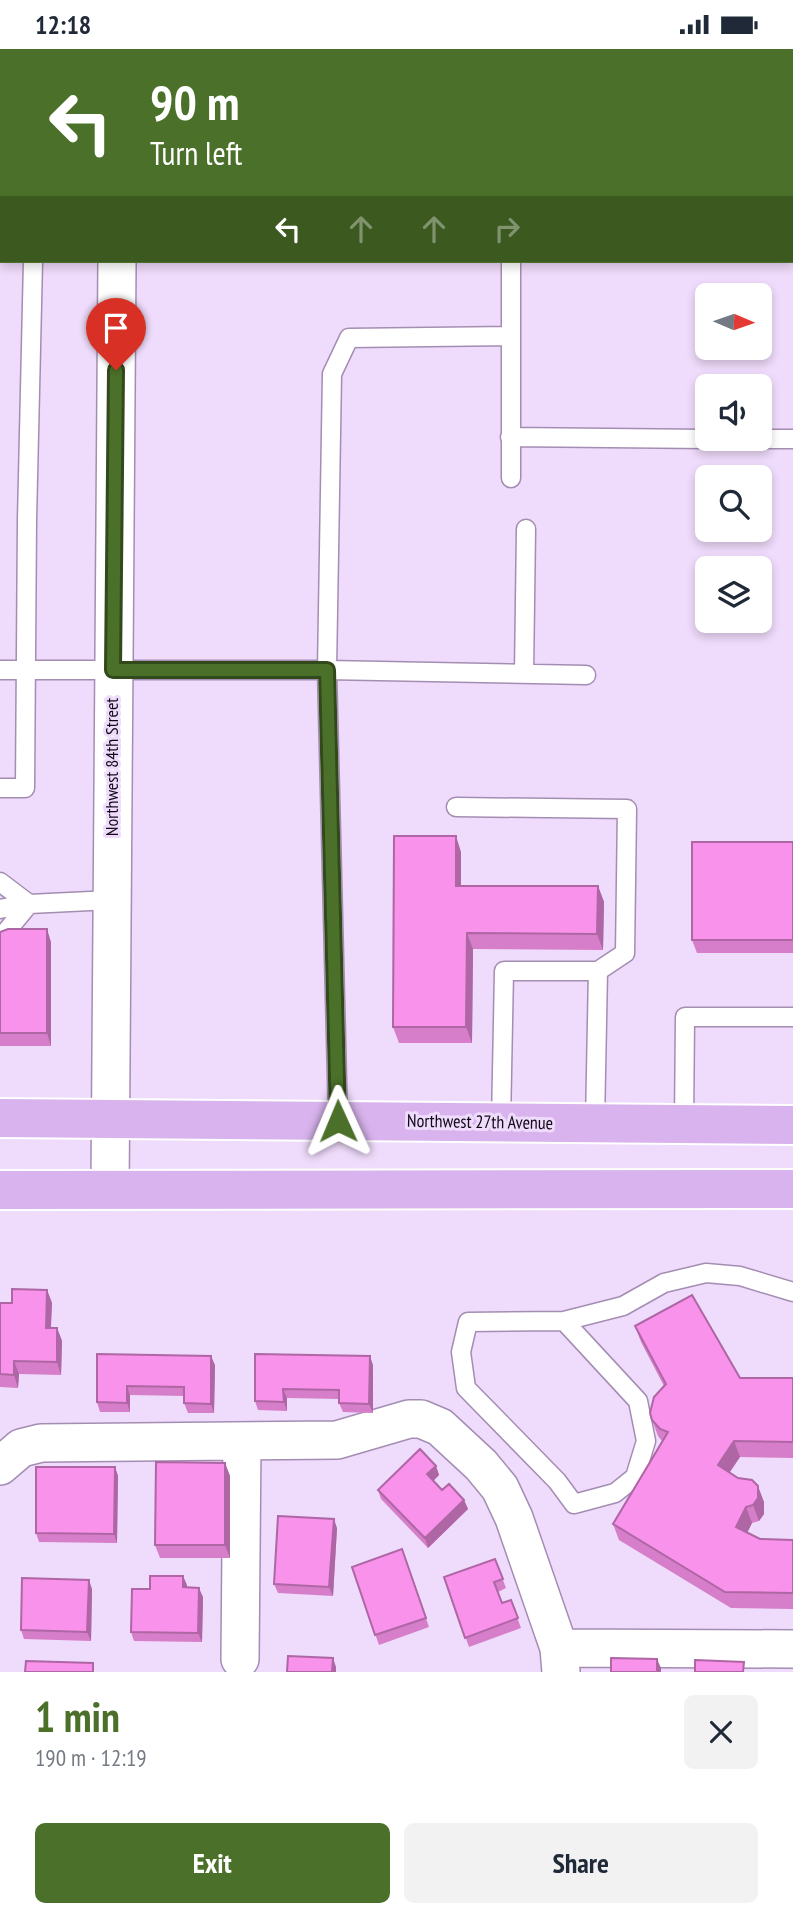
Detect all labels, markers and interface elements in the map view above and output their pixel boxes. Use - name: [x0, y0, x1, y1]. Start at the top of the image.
- text: 12:18: [35, 8, 91, 41]
- text: 90 m: [150, 70, 239, 134]
- icon: left: [35, 77, 126, 168]
- text: Turn left: [150, 132, 242, 174]
- icon: left: [269, 210, 307, 248]
- icon: ahead: [342, 210, 380, 248]
- icon: ahead: [415, 210, 453, 248]
- icon: right: [488, 210, 526, 248]
- north arrow: [695, 283, 772, 361]
- map controls: [695, 283, 772, 633]
- pin: [86, 298, 146, 370]
- icon: arrive: [97, 309, 135, 347]
- button: sound: [695, 374, 772, 451]
- button: search: [695, 465, 772, 542]
- button: layers: [695, 556, 772, 633]
- street label: Northwest 84th Street: [100, 698, 123, 836]
- position arrow: [301, 1084, 375, 1158]
- street label: Northwest 27th Avenue: [407, 1109, 553, 1134]
- text: 1 min: [35, 1689, 120, 1744]
- button: close: [684, 1695, 758, 1769]
- text: 190 m · 12:19: [35, 1743, 147, 1772]
- button: Exit: [35, 1823, 390, 1903]
- button: Share: [404, 1823, 758, 1903]

